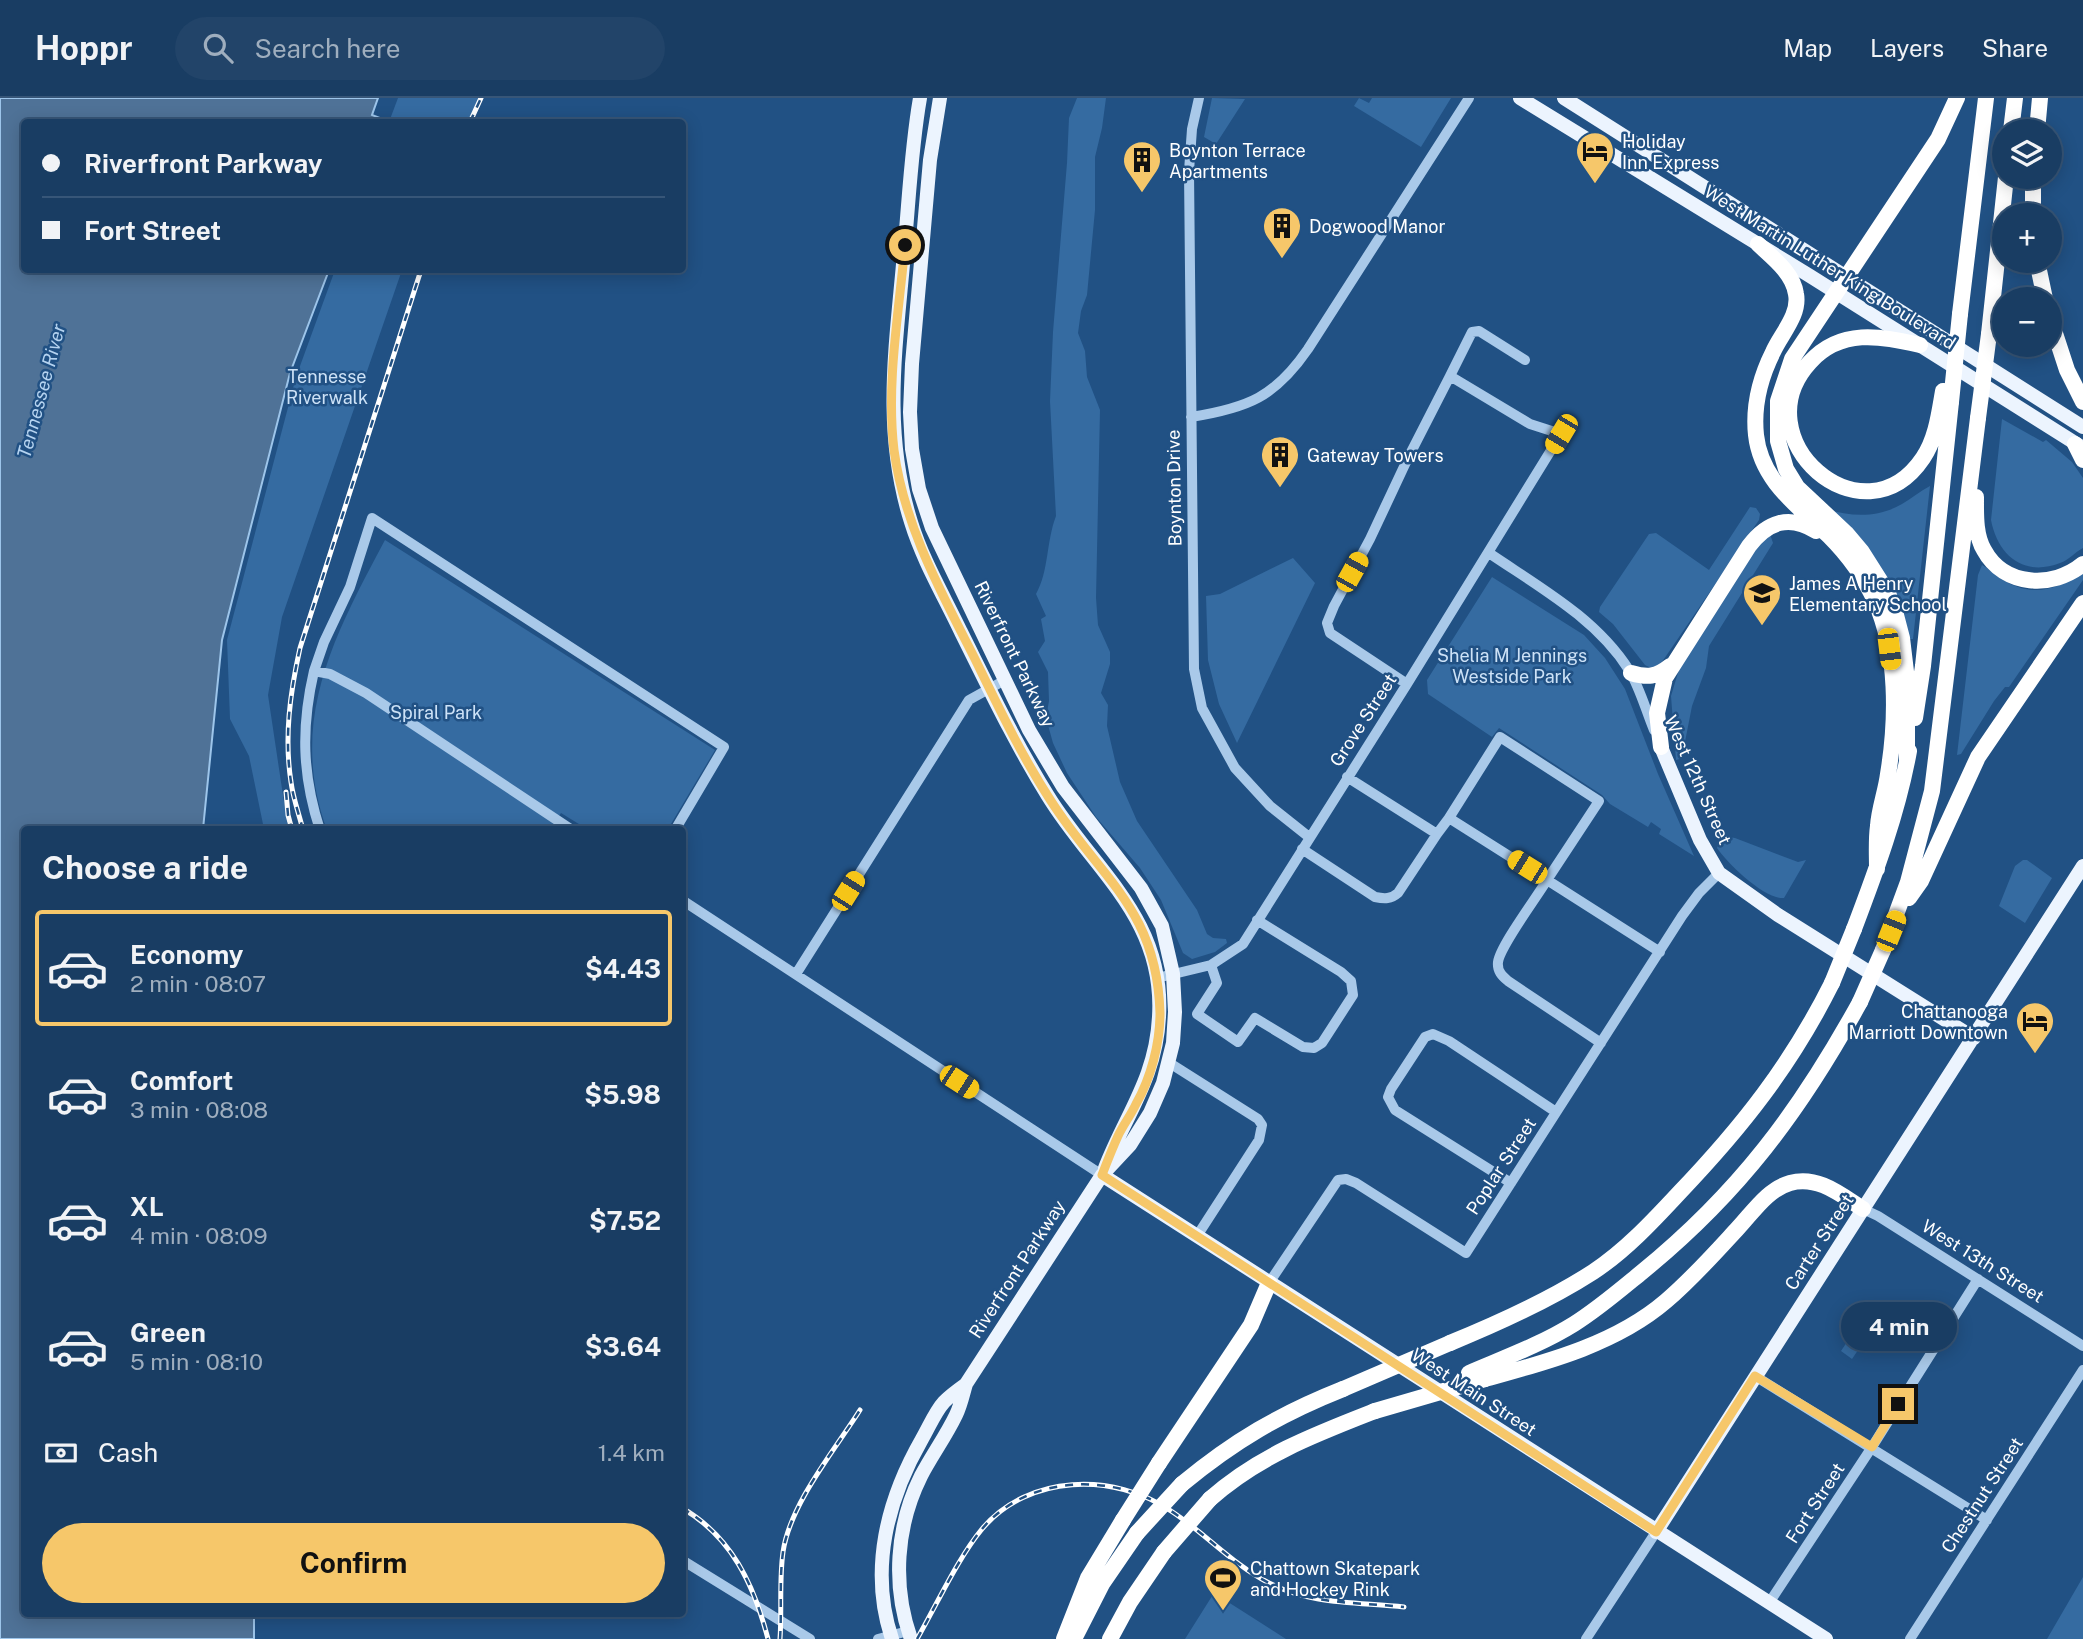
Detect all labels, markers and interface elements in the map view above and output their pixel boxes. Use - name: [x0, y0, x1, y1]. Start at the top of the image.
- search box: [175, 17, 665, 80]
- text: Hoppr: [35, 29, 133, 67]
- icon: search: [199, 29, 237, 67]
- text: Search here: [255, 33, 401, 64]
- text: Map: [1783, 34, 1832, 62]
- text: Layers: [1870, 34, 1944, 62]
- text: Share: [1982, 34, 2048, 62]
- map controls: [1992, 119, 2062, 357]
- button: layers: [1992, 119, 2062, 189]
- hotel icon: Holiday Inn Express: [1574, 130, 1616, 185]
- place label: Holiday Inn Express: [1622, 131, 1719, 173]
- building icon: Boynton Terrace Apartments: [1121, 139, 1163, 194]
- place label: Boynton Terrace Apartments: [1169, 140, 1306, 182]
- text: Riverfront Parkway: [84, 148, 322, 179]
- street label: West Martin Luther King Boulevard: [1700, 181, 1960, 353]
- button: +: [1992, 203, 2062, 273]
- building icon: Dogwood Manor: [1261, 205, 1303, 260]
- text: Fort Street: [84, 215, 221, 246]
- place label: Dogwood Manor: [1309, 216, 1446, 237]
- route start: [889, 229, 921, 261]
- button: −: [1992, 287, 2062, 357]
- water label: Tennessee River: [12, 321, 70, 461]
- park label: Tennesse Riverwalk: [286, 366, 368, 408]
- car: [1542, 411, 1581, 457]
- street label: Boynton Drive: [1162, 430, 1186, 546]
- building icon: Gateway Towers: [1259, 434, 1301, 489]
- place label: Gateway Towers: [1307, 445, 1444, 466]
- car: [1333, 549, 1372, 595]
- school or university icon: James A Henry Elementary School: [1741, 572, 1783, 627]
- place label: James A Henry Elementary School: [1789, 573, 1947, 615]
- street label: Riverfront Parkway: [970, 577, 1060, 731]
- car: [1877, 627, 1902, 671]
- park label: Shelia M Jennings Westside Park: [1437, 645, 1587, 687]
- street label: Grove Street: [1325, 670, 1401, 770]
- park label: Spiral Park: [390, 702, 482, 723]
- street label: West 12th Street: [1660, 712, 1736, 848]
- car: [1504, 847, 1551, 887]
- text: Choose a ride: [42, 849, 248, 886]
- car: [828, 868, 869, 914]
- car: [1874, 908, 1909, 954]
- icon: car: [46, 937, 109, 1000]
- text: Economy: [130, 939, 243, 970]
- text: $4.43: [585, 953, 661, 984]
- text: 2 min · 08:07: [130, 970, 266, 997]
- hotel icon: Chattanooga Marriott Downtown: [2014, 1000, 2056, 1055]
- place label: Chattanooga Marriott Downtown: [1849, 1001, 2008, 1043]
- car: [936, 1062, 983, 1102]
- icon: car: [46, 1063, 109, 1126]
- text: Comfort: [130, 1065, 233, 1096]
- text: $5.98: [584, 1079, 661, 1110]
- text: 3 min · 08:08: [130, 1096, 268, 1123]
- street label: Poplar Street: [1462, 1114, 1540, 1218]
- icon: car: [46, 1189, 109, 1252]
- street label: Carter Street: [1780, 1190, 1858, 1294]
- text: XL: [130, 1191, 164, 1222]
- street label: Riverfront Parkway: [965, 1196, 1070, 1342]
- text: $7.52: [589, 1205, 661, 1236]
- street label: West 13th Street: [1918, 1215, 2048, 1307]
- text: 4 min · 08:09: [130, 1222, 268, 1249]
- callout: 4 min: [1840, 1302, 1956, 1352]
- text: 4 min: [1869, 1313, 1929, 1340]
- icon: car: [46, 1315, 109, 1378]
- text: Green: [130, 1317, 206, 1348]
- text: $3.64: [585, 1331, 661, 1362]
- street label: West Main Street: [1408, 1344, 1540, 1440]
- text: 5 min · 08:10: [130, 1348, 263, 1375]
- route end: [1882, 1388, 1914, 1420]
- street label: Chestnut Street: [1937, 1433, 2027, 1557]
- icon: cash: [42, 1434, 80, 1472]
- text: Cash: [98, 1437, 158, 1468]
- text: 1.4 km: [598, 1439, 665, 1466]
- street label: Fort Street: [1781, 1459, 1849, 1547]
- button: Confirm: [42, 1523, 665, 1603]
- sports icon: Chattown Skatepark and Hockey Rink: [1202, 1557, 1244, 1612]
- place label: Chattown Skatepark and Hockey Rink: [1250, 1558, 1420, 1600]

